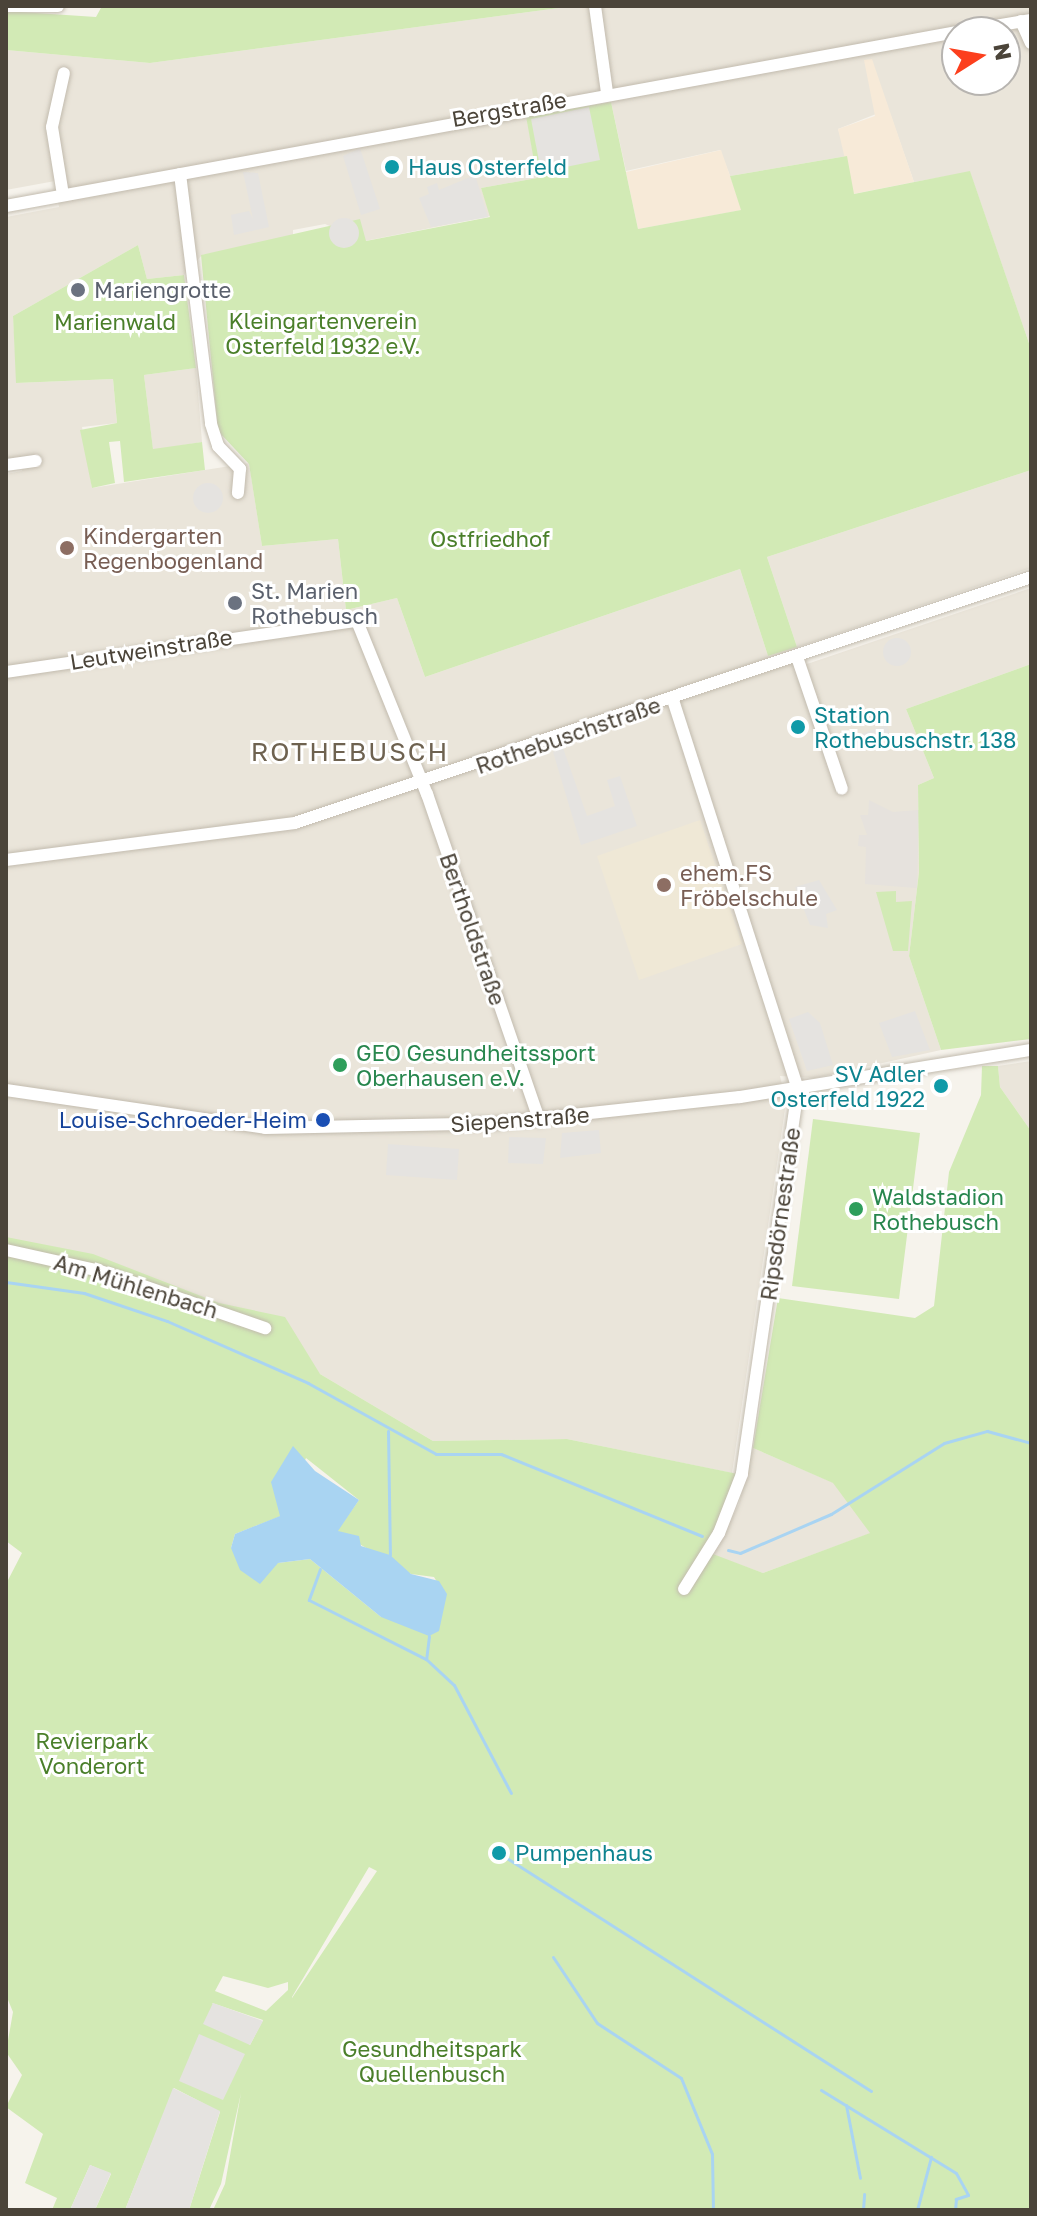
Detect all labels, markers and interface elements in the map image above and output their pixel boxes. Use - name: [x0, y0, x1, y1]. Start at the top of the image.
- north arrow: [941, 16, 1021, 96]
- text: N: [988, 41, 1018, 62]
- street label: Bergstraße: [450, 86, 568, 132]
- place label: Haus Osterfeld: [408, 154, 567, 180]
- marker: Haus Osterfeld: [383, 158, 401, 176]
- place label: Mariengrotte: [94, 277, 231, 303]
- marker: Mariengrotte: [69, 281, 87, 299]
- park label: Kleingartenverein Osterfeld 1932 e.V.: [225, 307, 421, 358]
- park label: Marienwald: [54, 309, 176, 335]
- place label: Kindergarten Regenbogenland: [83, 522, 263, 574]
- park label: Ostfriedhof: [430, 526, 550, 552]
- marker: Kindergarten Regenbogenland: [58, 539, 76, 557]
- place label: St. Marien Rothebusch: [251, 577, 378, 628]
- marker: St. Marien Rothebusch: [226, 594, 244, 612]
- street label: Leutweinstraße: [68, 623, 234, 675]
- street label: Rothebuschstraße: [472, 691, 664, 779]
- place label: Station Rothebuschstr. 138: [814, 701, 1017, 752]
- marker: Station Rothebuschstr. 138: [789, 718, 807, 736]
- district label: ROTHEBUSCH: [251, 736, 449, 768]
- street label: Bertholdstraße: [435, 849, 511, 1009]
- place label: ehem.FS Fröbelschule: [680, 859, 818, 910]
- marker: ehem.FS Fröbelschule: [655, 876, 673, 894]
- place label: GEO Gesundheitssport Oberhausen e.V.: [356, 1039, 596, 1090]
- marker: GEO Gesundheitssport Oberhausen e.V.: [331, 1056, 349, 1074]
- place label: SV Adler Osterfeld 1922: [771, 1060, 925, 1112]
- marker: SV Adler Osterfeld 1922: [932, 1077, 950, 1095]
- street label: Siepenstraße: [450, 1101, 590, 1137]
- place label: Louise-Schroeder-Heim: [59, 1107, 307, 1133]
- marker: Louise-Schroeder-Heim: [314, 1111, 332, 1129]
- street label: Ripsdörnestraße: [755, 1126, 805, 1302]
- place label: Waldstadion Rothebusch: [872, 1183, 1004, 1234]
- marker: Waldstadion Rothebusch: [847, 1200, 865, 1218]
- street label: Am Mühlenbach: [51, 1249, 221, 1323]
- park label: Revierpark Vonderort: [35, 1727, 149, 1778]
- place label: Pumpenhaus: [515, 1840, 653, 1866]
- marker: Pumpenhaus: [490, 1844, 508, 1862]
- park label: Gesundheitspark Quellenbusch: [342, 2035, 522, 2086]

